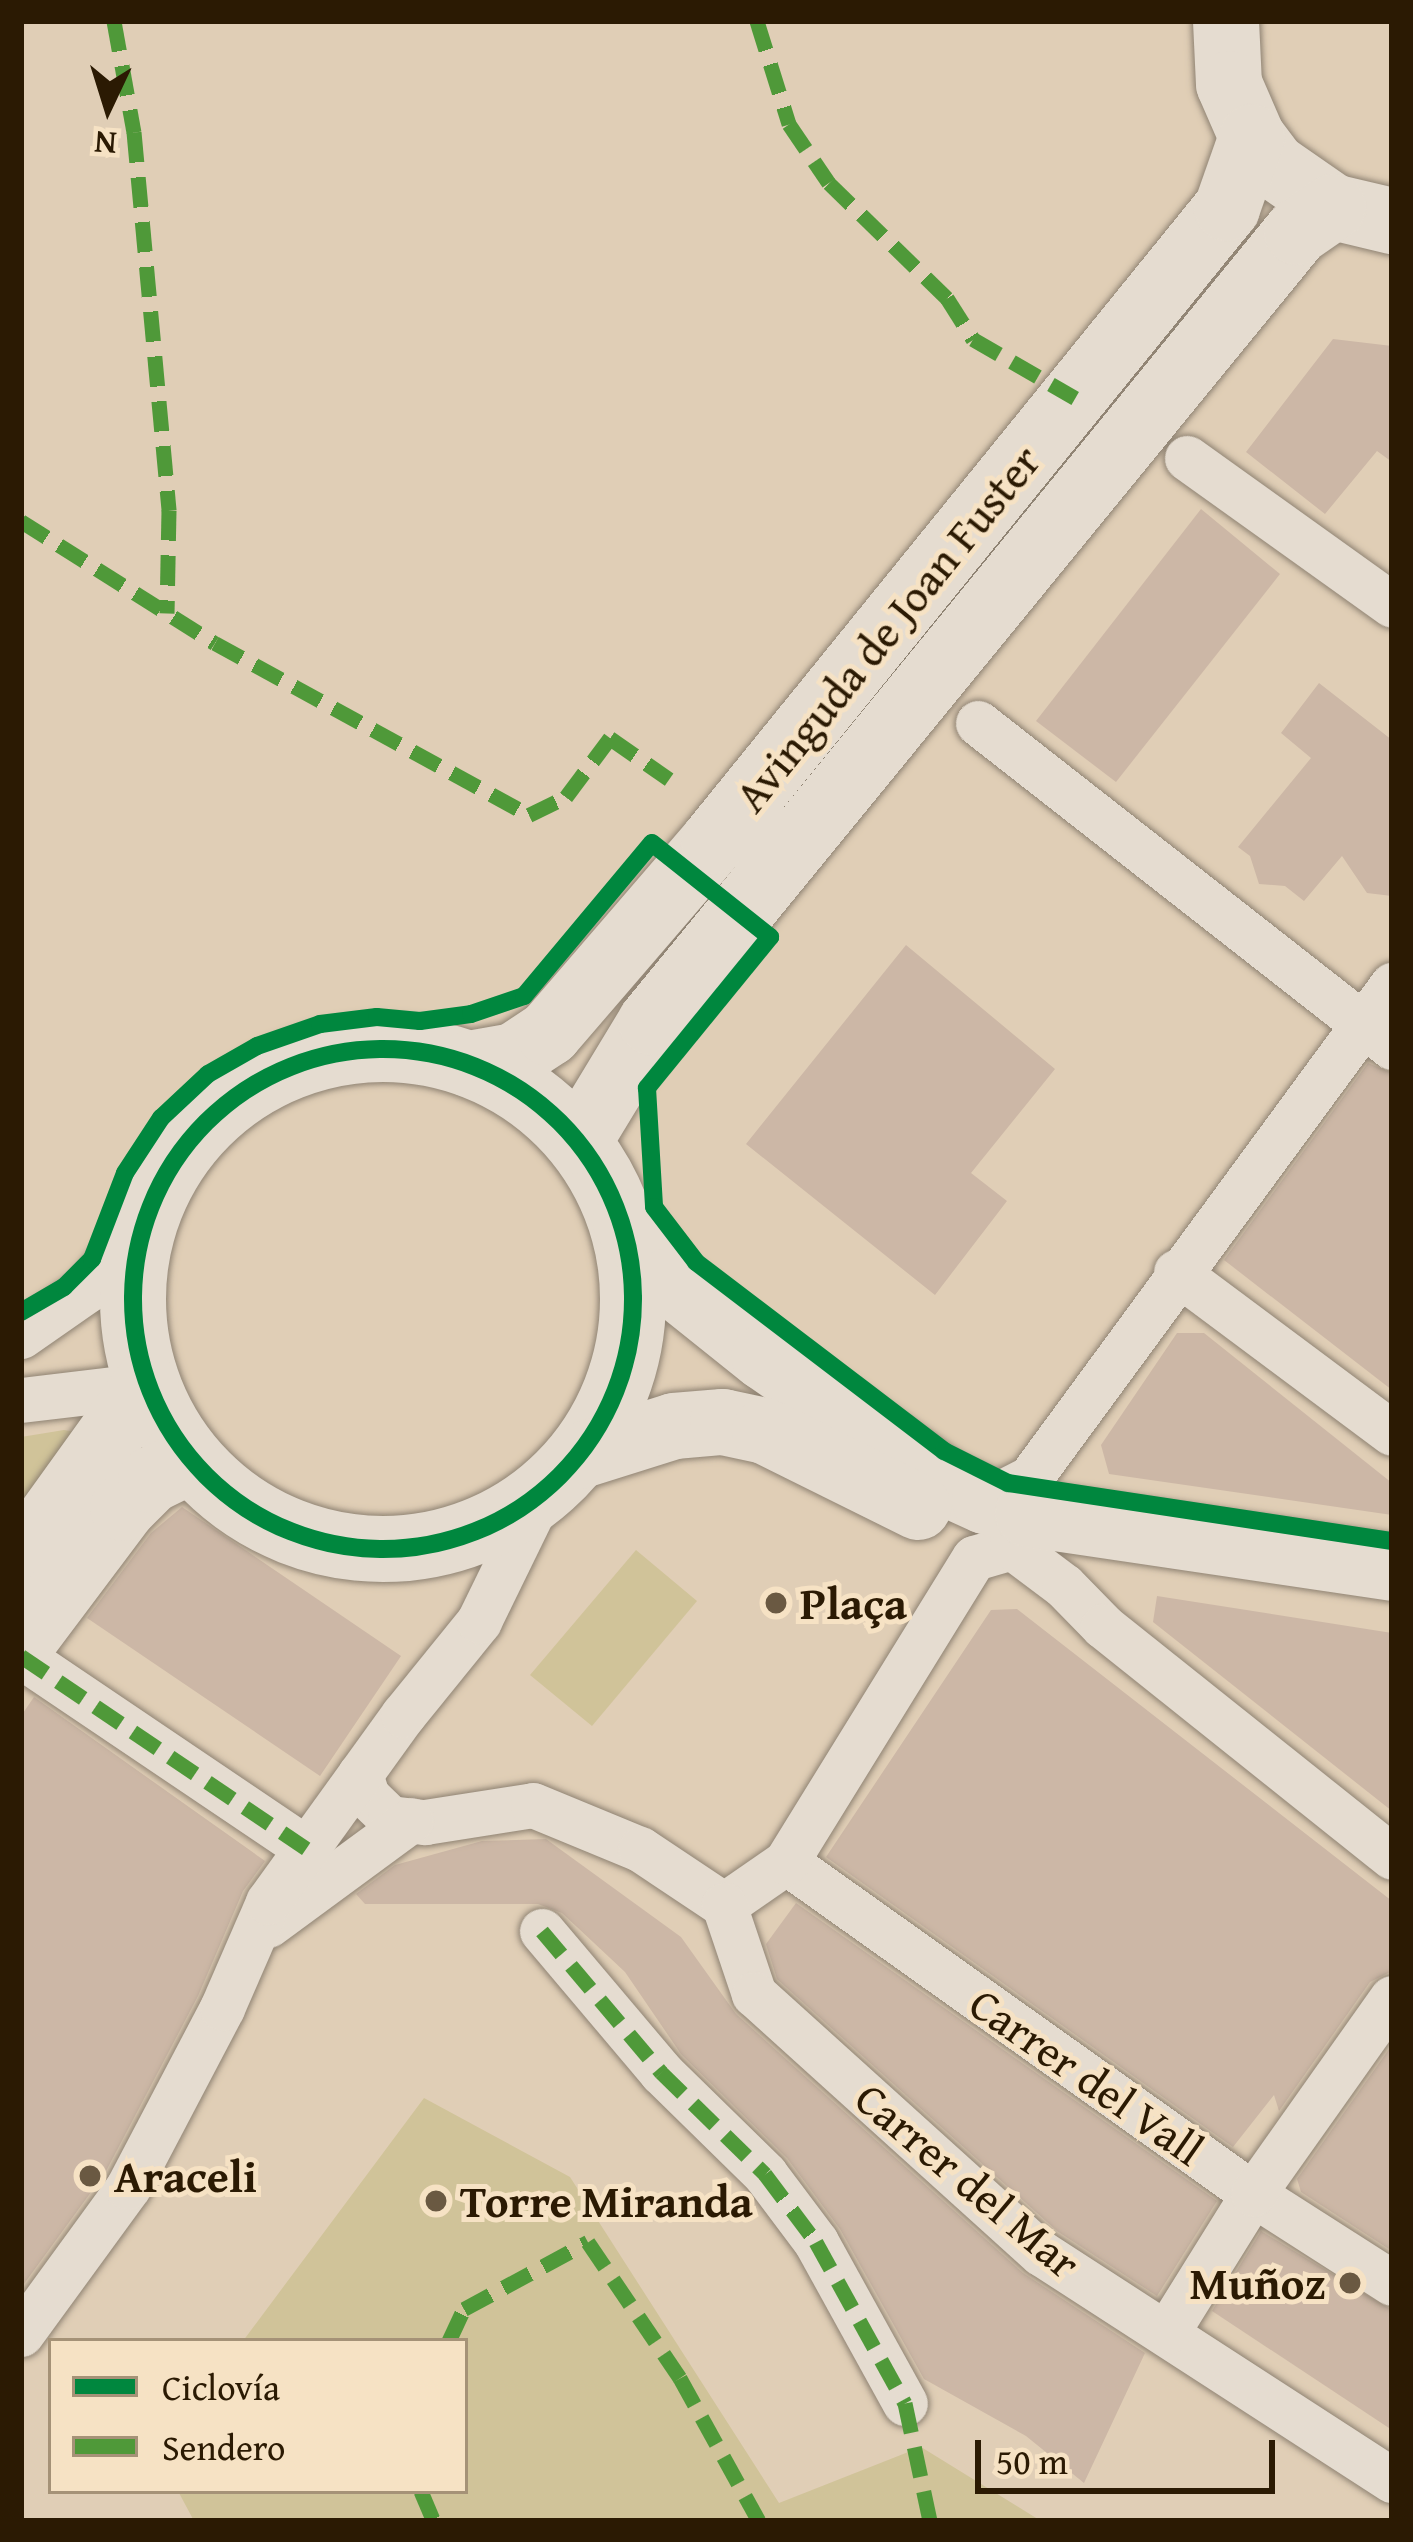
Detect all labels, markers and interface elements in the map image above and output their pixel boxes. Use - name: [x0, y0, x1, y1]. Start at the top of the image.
- north arrow: [48, 48, 168, 168]
- text: N: [93, 119, 118, 169]
- street label: Avinguda de Joan Fuster: [723, 434, 1051, 822]
- place label: Plaça: [800, 1576, 907, 1630]
- marker: Plaça: [763, 1590, 789, 1616]
- street label: Carrer del Vall: [960, 1976, 1214, 2176]
- street label: Carrer del Mar: [845, 2071, 1091, 2289]
- place label: Araceli: [114, 2149, 257, 2203]
- marker: Araceli: [77, 2163, 103, 2189]
- place label: Torre Miranda: [460, 2174, 753, 2228]
- marker: Torre Miranda: [423, 2188, 449, 2214]
- place label: Muñoz: [1190, 2256, 1326, 2310]
- marker: Muñoz: [1337, 2270, 1363, 2296]
- legend: [48, 2338, 468, 2494]
- text: Ciclovía: [162, 2360, 280, 2413]
- scale bar: [981, 2416, 1281, 2490]
- text: Sendero: [162, 2420, 285, 2473]
- text: 50 m: [996, 2434, 1068, 2487]

